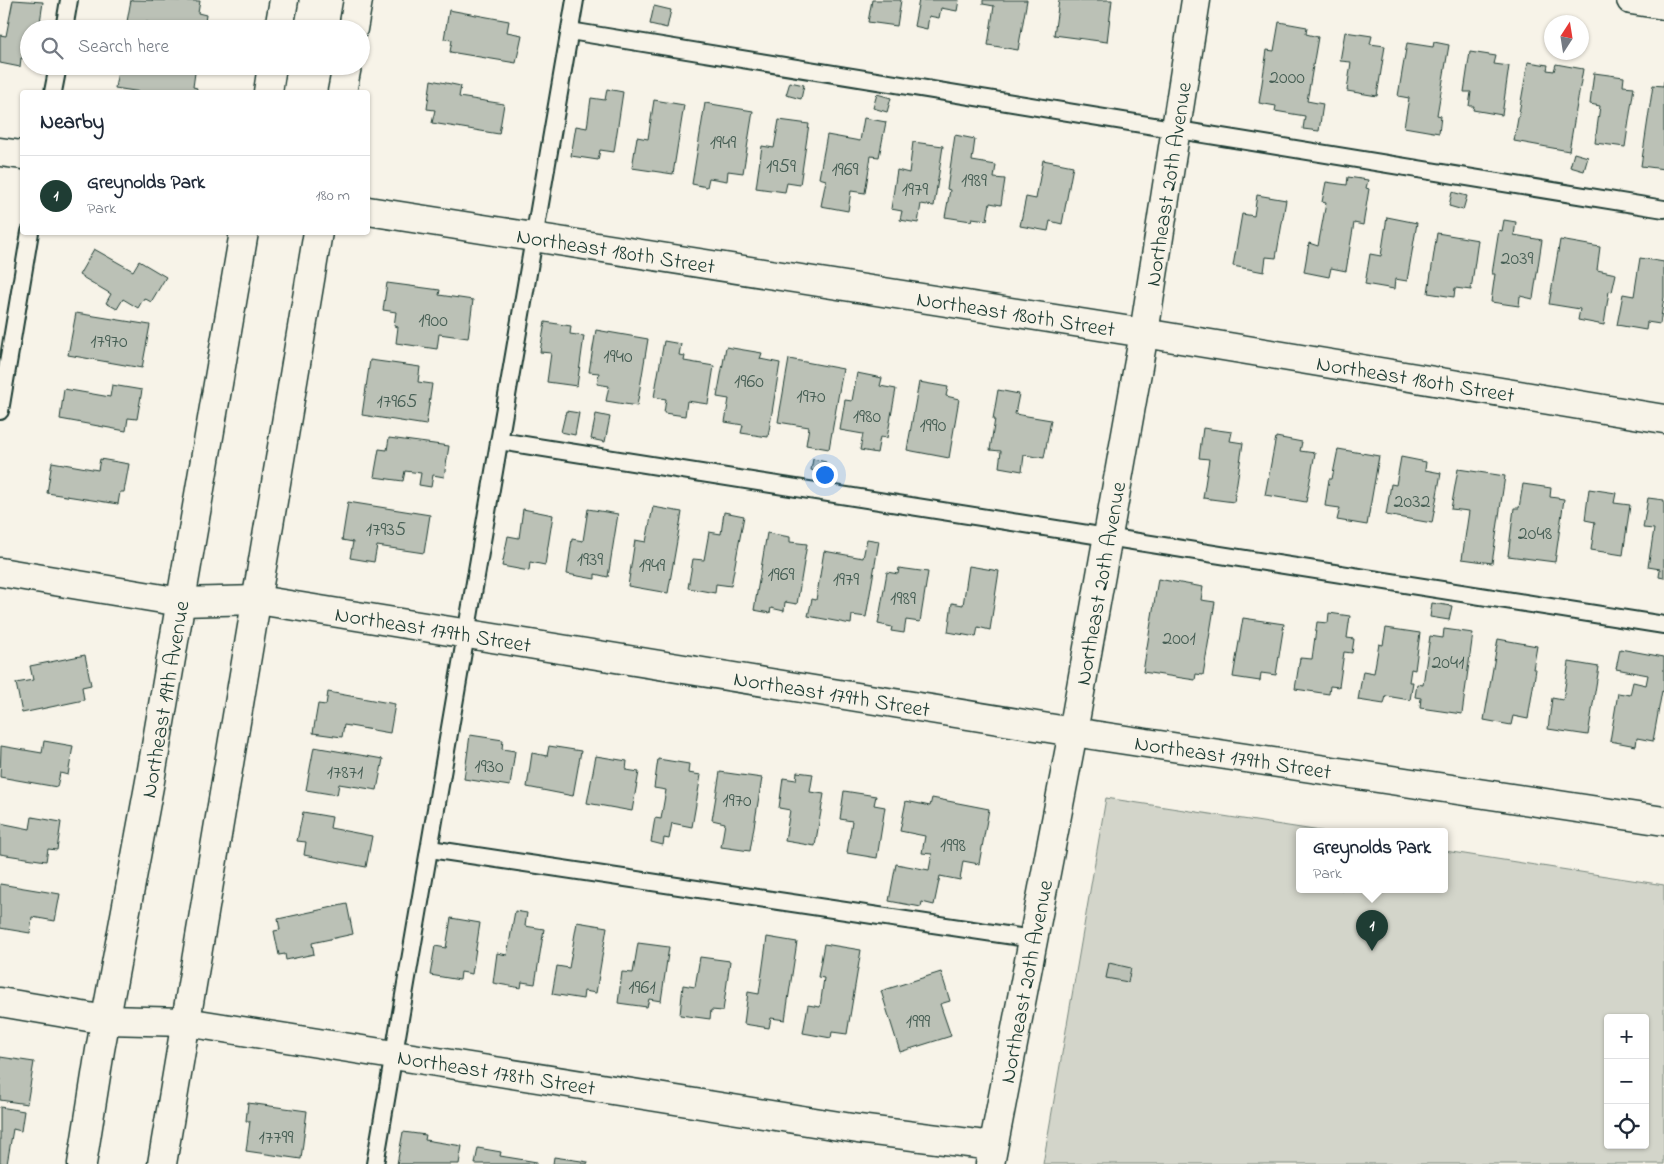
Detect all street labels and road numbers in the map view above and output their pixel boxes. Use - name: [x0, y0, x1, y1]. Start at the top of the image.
- street label: Northeast 20th Avenue: [1138, 80, 1202, 289]
- street label: Northeast 180th Street: [514, 222, 718, 284]
- street label: Northeast 180th Street: [914, 284, 1118, 347]
- street label: Northeast 180th Street: [1314, 349, 1517, 413]
- street label: Northeast 20th Avenue: [1069, 479, 1136, 688]
- street label: Northeast 19th Avenue: [134, 598, 200, 801]
- street label: Northeast 179th Street: [332, 600, 534, 663]
- street label: Northeast 179th Street: [731, 664, 933, 728]
- street label: Northeast 179th Street: [1132, 728, 1334, 790]
- street label: Northeast 20th Avenue: [993, 877, 1063, 1086]
- street label: Northeast 178th Street: [395, 1043, 598, 1106]

